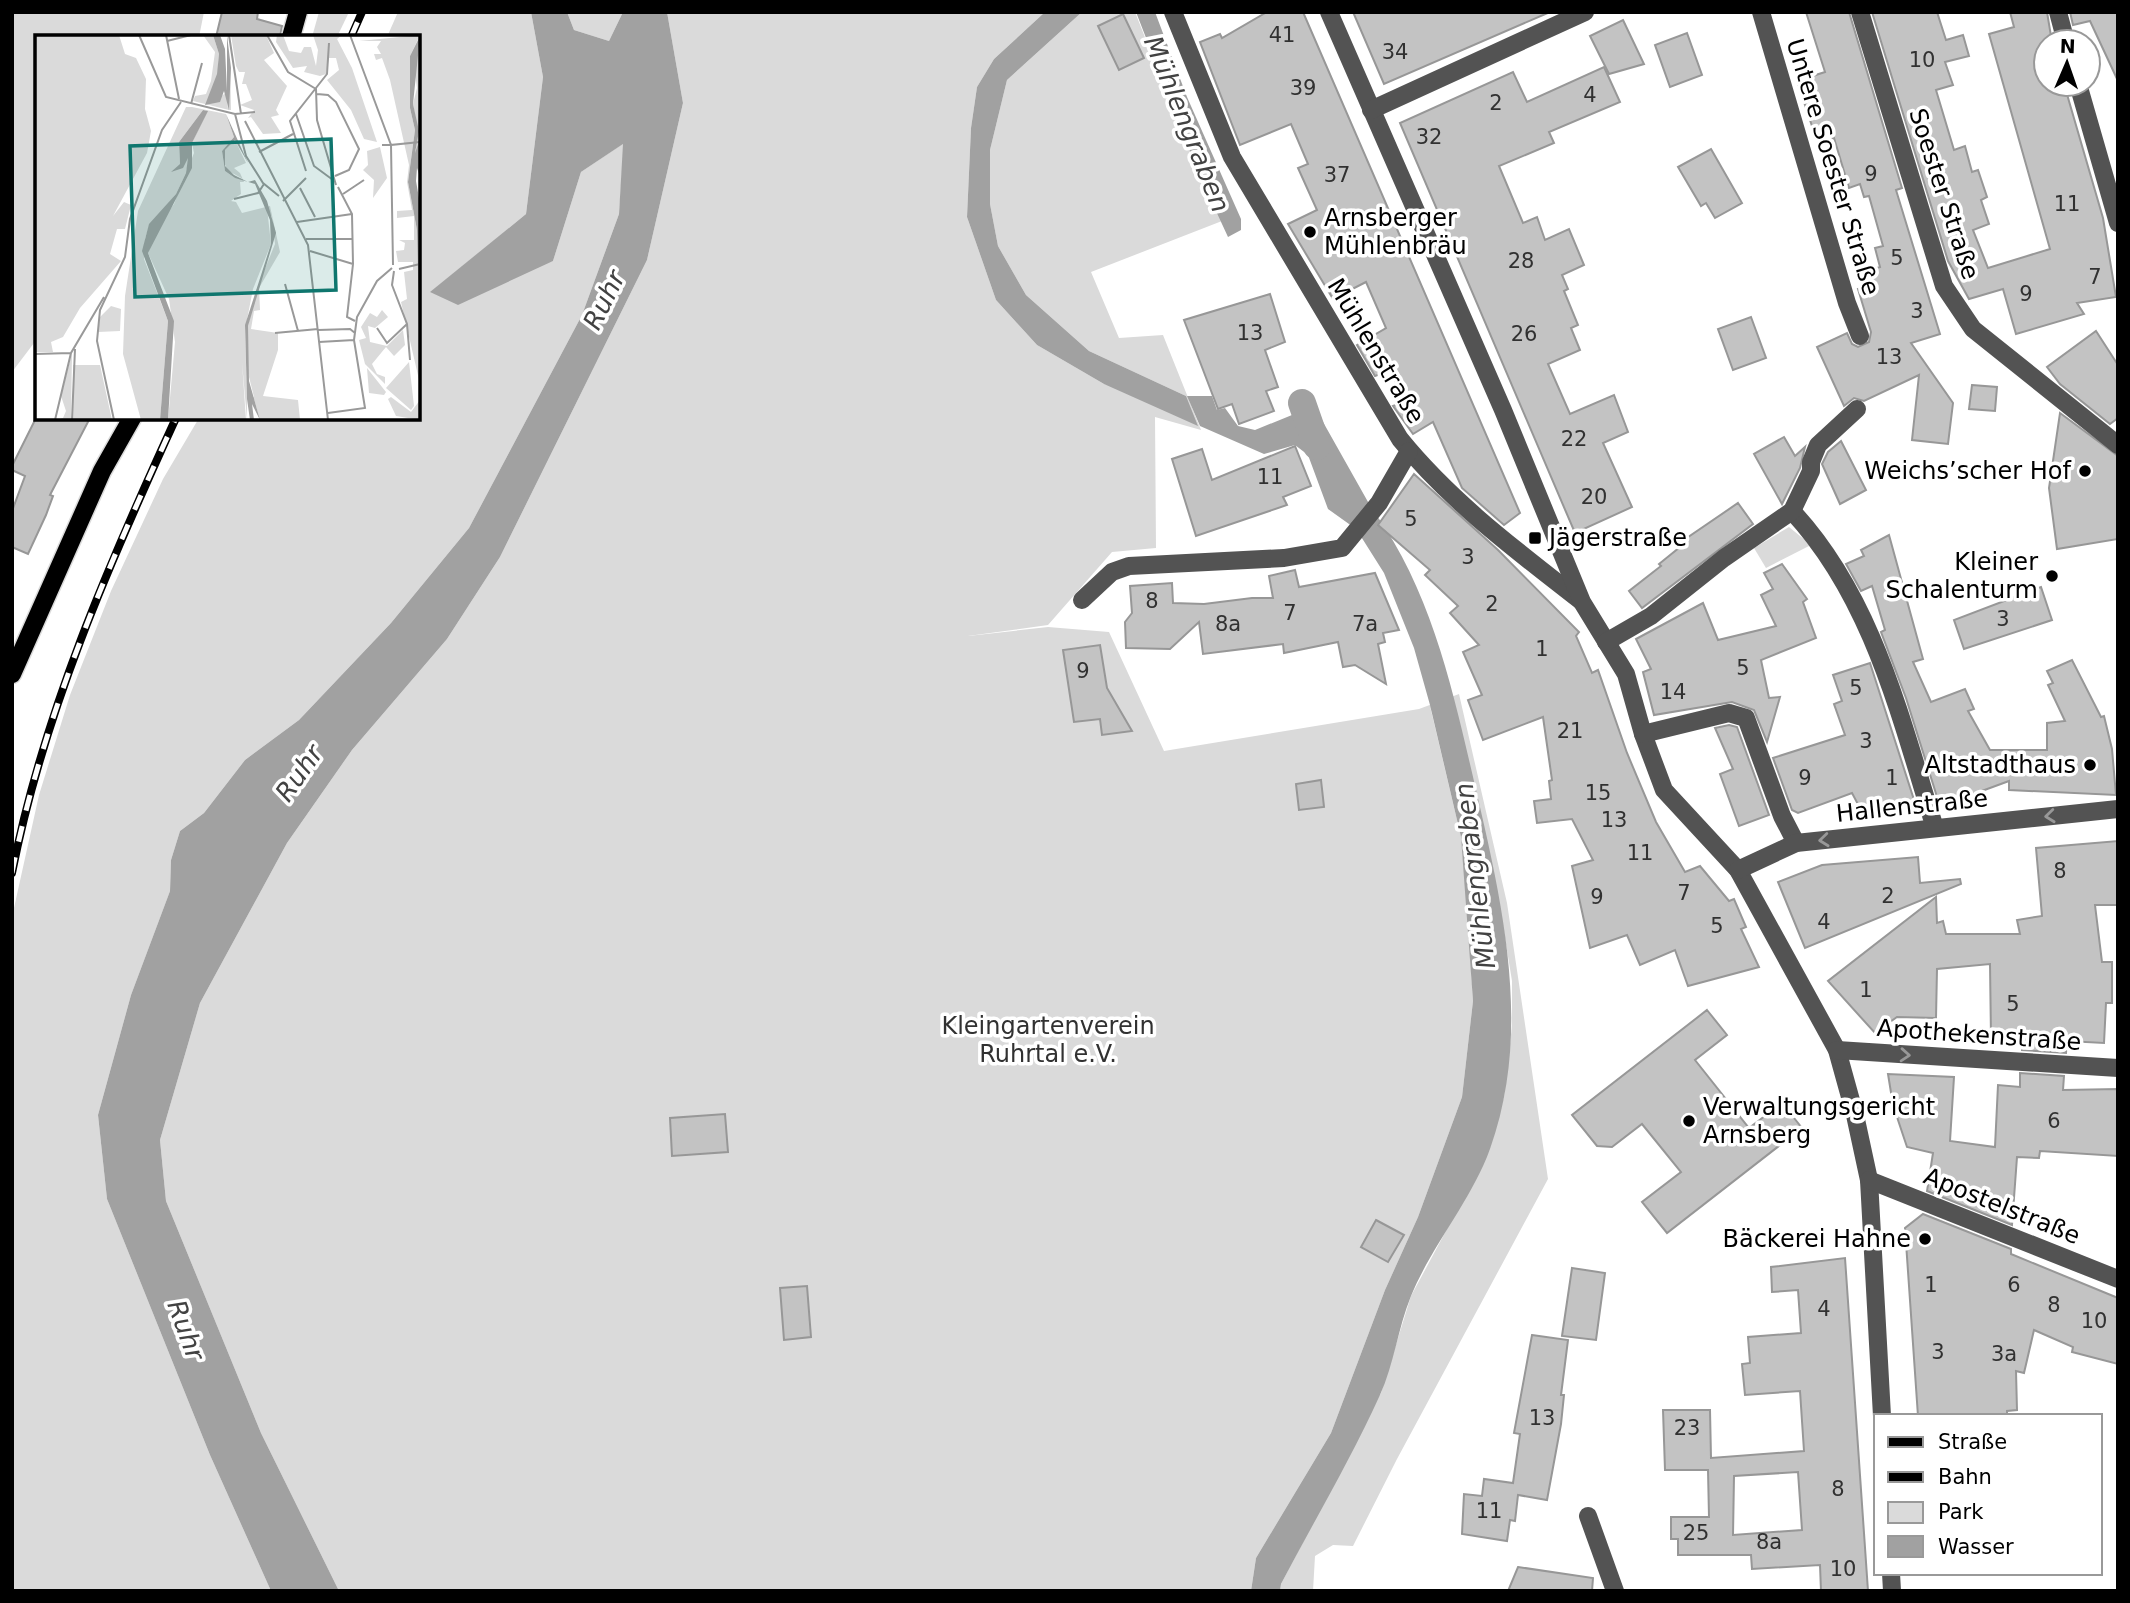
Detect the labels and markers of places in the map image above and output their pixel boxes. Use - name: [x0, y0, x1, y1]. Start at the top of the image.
- place label: Arnsberger Mühlenbräu: [1324, 204, 1467, 260]
- marker: Arnsberger Mühlenbräu: [1302, 224, 1318, 240]
- place label: Weichs’scher Hof: [1864, 457, 2072, 485]
- marker: Weichs’scher Hof: [2077, 463, 2093, 479]
- place label: Jägerstraße: [1547, 524, 1687, 552]
- marker: Jägerstraße: [1527, 530, 1543, 546]
- place label: Kleiner Schalenturm: [1886, 548, 2038, 604]
- marker: Kleiner Schalenturm: [2044, 568, 2060, 584]
- place label: Altstadthaus: [1925, 751, 2076, 779]
- marker: Altstadthaus: [2082, 757, 2098, 773]
- place label: Verwaltungsgericht Arnsberg: [1703, 1093, 1935, 1149]
- marker: Verwaltungsgericht Arnsberg: [1681, 1113, 1697, 1129]
- place label: Bäckerei Hahne: [1722, 1225, 1911, 1253]
- marker: Bäckerei Hahne: [1917, 1231, 1933, 1247]

